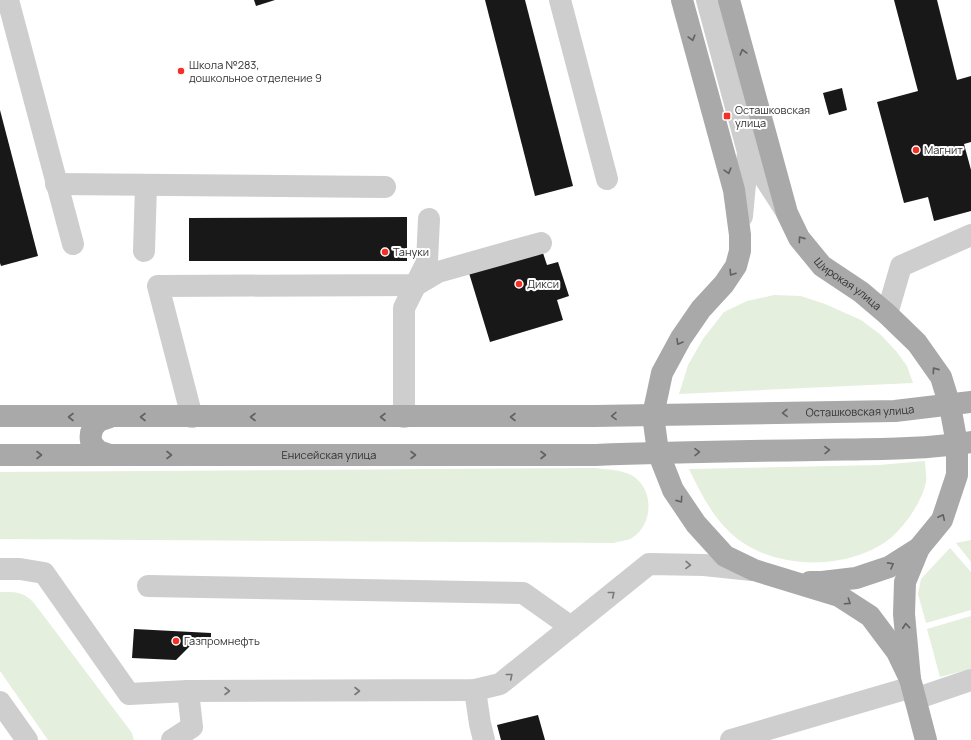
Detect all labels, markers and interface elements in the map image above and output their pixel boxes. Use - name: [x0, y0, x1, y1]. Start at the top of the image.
- one-way arrow: [688, 34, 696, 41]
- one-way arrow: [739, 48, 748, 55]
- place label: Школа №283, дошкольное отделение 9: [189, 57, 322, 85]
- marker: Школа №283, дошкольное отделение 9: [176, 66, 186, 76]
- place label: Осташковская улица: [735, 102, 810, 130]
- marker: Осташковская улица: [722, 111, 732, 121]
- place label: Магнит: [924, 142, 963, 157]
- marker: Магнит: [911, 145, 921, 155]
- one-way arrow: [723, 168, 732, 175]
- one-way arrow: [798, 236, 806, 243]
- place label: Тануки: [393, 244, 429, 259]
- marker: Тануки: [380, 247, 390, 257]
- street label: Широкая улица: [811, 254, 885, 313]
- one-way arrow: [730, 268, 737, 275]
- place label: Дикси: [527, 276, 559, 291]
- marker: Дикси: [514, 279, 524, 289]
- one-way arrow: [677, 337, 684, 345]
- one-way arrow: [933, 367, 940, 374]
- street label: Осташковская улица: [806, 401, 915, 419]
- one-way arrow: [782, 409, 788, 417]
- one-way arrow: [611, 412, 617, 420]
- one-way arrow: [68, 413, 74, 421]
- one-way arrow: [140, 413, 146, 421]
- one-way arrow: [250, 413, 256, 421]
- one-way arrow: [380, 413, 386, 421]
- one-way arrow: [510, 413, 516, 421]
- one-way arrow: [824, 446, 830, 454]
- street label: Енисейская улица: [282, 447, 376, 462]
- one-way arrow: [694, 448, 700, 456]
- one-way arrow: [36, 451, 42, 459]
- one-way arrow: [166, 451, 172, 459]
- one-way arrow: [410, 451, 416, 459]
- one-way arrow: [540, 451, 546, 459]
- one-way arrow: [675, 496, 682, 503]
- one-way arrow: [937, 514, 945, 521]
- one-way arrow: [685, 561, 691, 569]
- one-way arrow: [887, 562, 895, 570]
- one-way arrow: [607, 592, 614, 599]
- one-way arrow: [844, 597, 851, 605]
- one-way arrow: [901, 623, 910, 629]
- place label: Газпромнефть: [184, 633, 260, 648]
- marker: Газпромнефть: [171, 636, 181, 646]
- one-way arrow: [506, 673, 513, 680]
- one-way arrow: [224, 687, 230, 695]
- one-way arrow: [354, 687, 360, 695]

